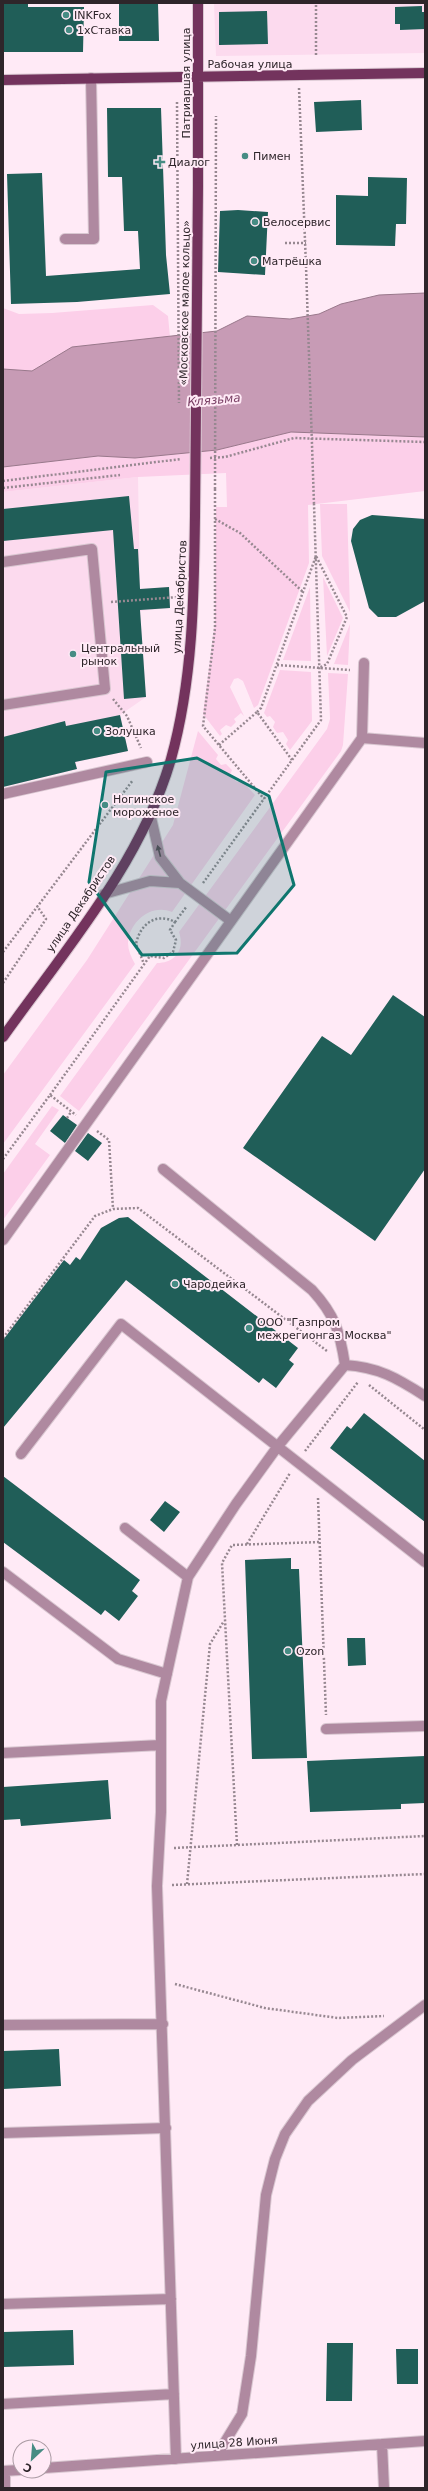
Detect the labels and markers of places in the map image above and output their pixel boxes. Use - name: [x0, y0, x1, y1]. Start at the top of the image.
- place label: INKFox: [74, 9, 112, 22]
- marker: INKFox: [61, 10, 71, 20]
- place label: 1xСтавка: [77, 24, 131, 37]
- marker: 1xСтавка: [64, 25, 74, 35]
- place label: Пимен: [253, 150, 291, 163]
- marker: Пимен: [240, 151, 250, 161]
- place label: Диалог: [168, 156, 210, 169]
- marker: Диалог: [155, 157, 165, 167]
- place label: Велосервис: [263, 216, 331, 229]
- marker: Велосервис: [250, 217, 260, 227]
- place label: Матрёшка: [262, 255, 322, 268]
- marker: Матрёшка: [249, 256, 259, 266]
- place label: Центральный рынок: [81, 642, 160, 668]
- marker: Центральный рынок: [68, 649, 78, 659]
- place label: Золушка: [105, 725, 156, 738]
- marker: Золушка: [92, 726, 102, 736]
- place label: Ногинское мороженое: [113, 793, 179, 819]
- marker: Ногинское мороженое: [100, 800, 110, 810]
- place label: Чародейка: [183, 1278, 246, 1291]
- marker: Чародейка: [170, 1279, 180, 1289]
- place label: ООО "Газпром межрегионгаз Москва": [257, 1316, 392, 1342]
- marker: ООО "Газпром межрегионгаз Москва": [244, 1323, 254, 1333]
- place label: Ozon: [296, 1645, 324, 1658]
- marker: Ozon: [283, 1646, 293, 1656]

